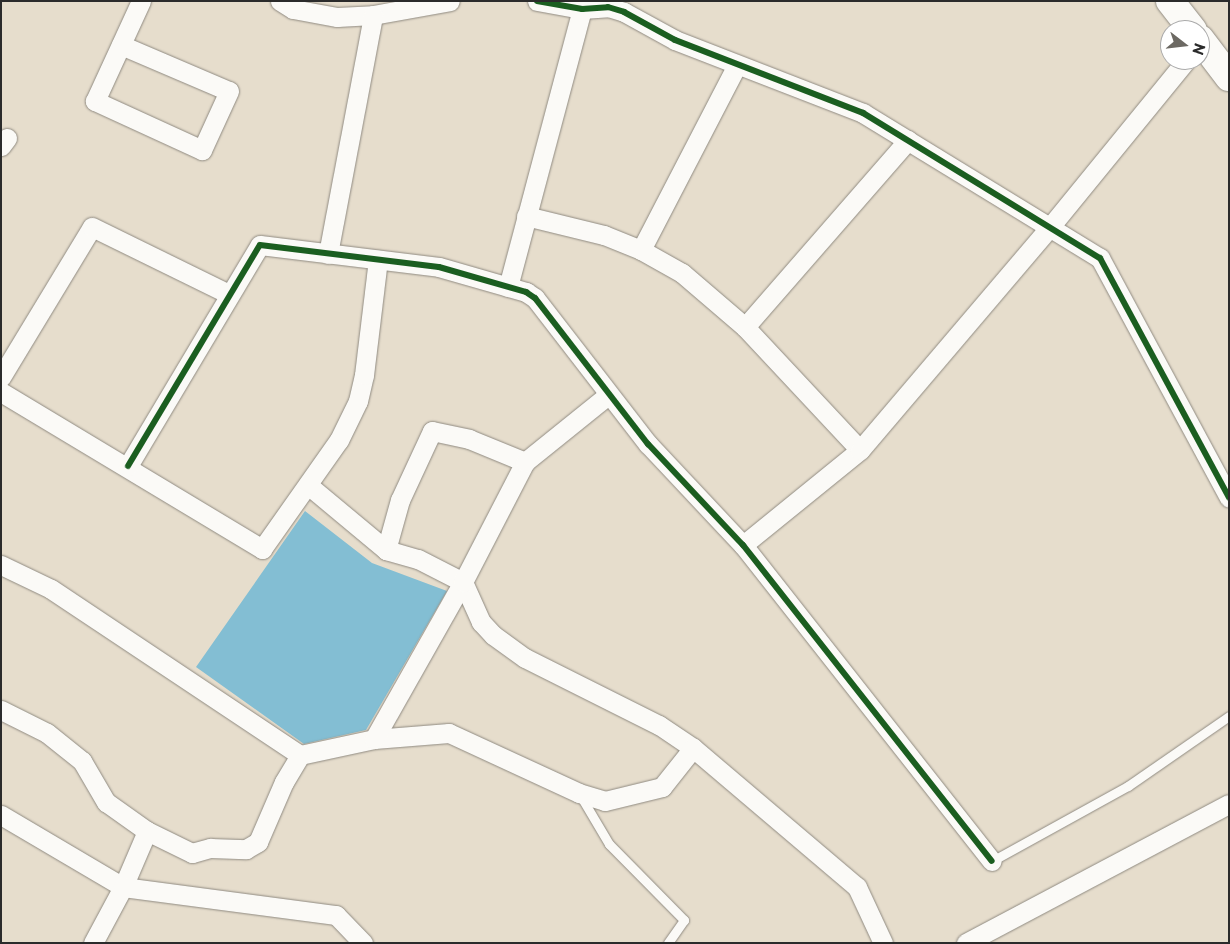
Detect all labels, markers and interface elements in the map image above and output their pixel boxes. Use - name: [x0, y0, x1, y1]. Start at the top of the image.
- north arrow: [1160, 20, 1210, 70]
- text: N: [1187, 41, 1211, 57]

